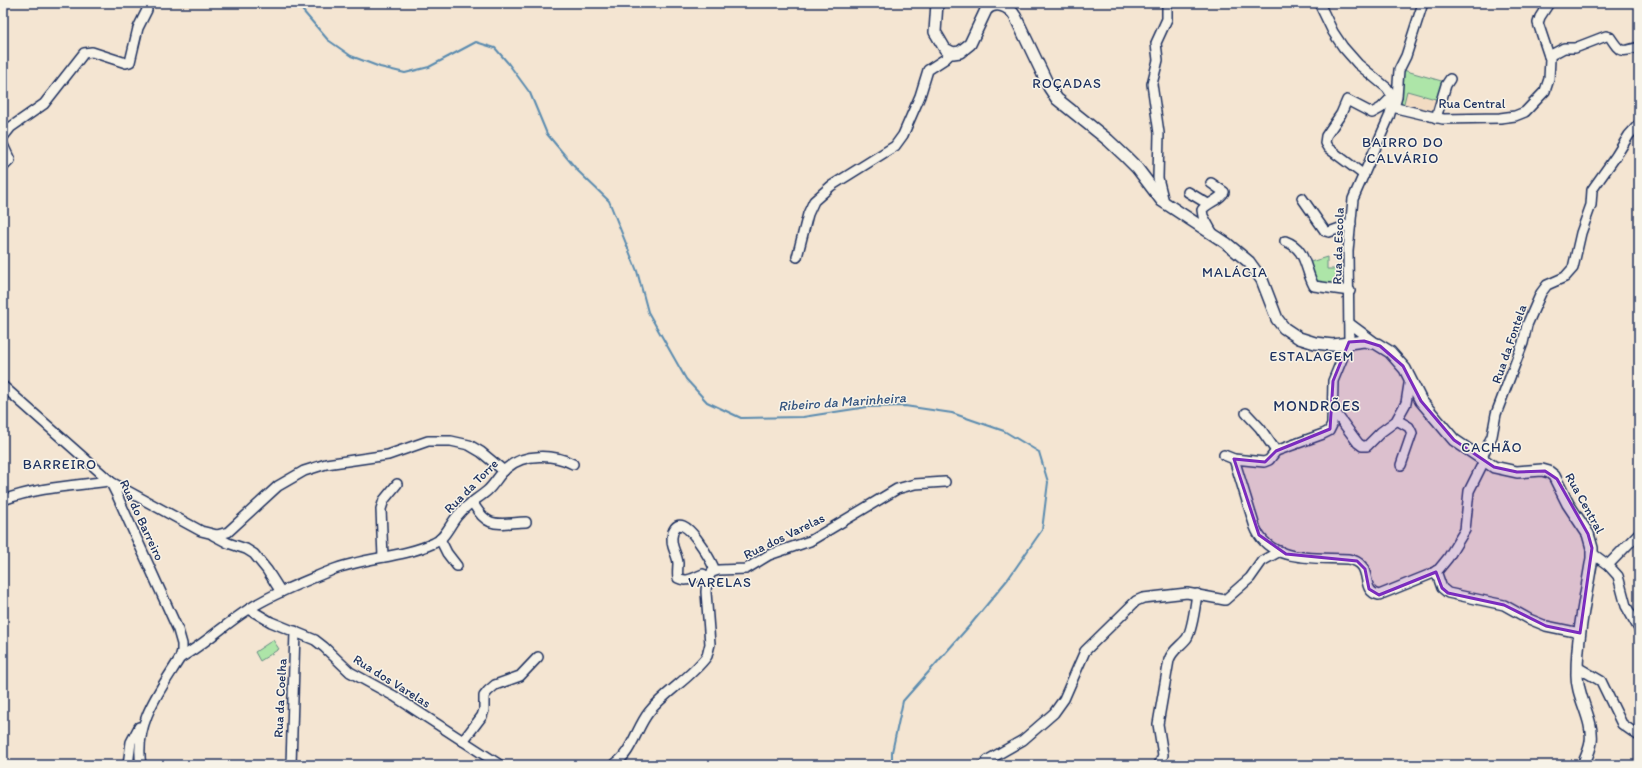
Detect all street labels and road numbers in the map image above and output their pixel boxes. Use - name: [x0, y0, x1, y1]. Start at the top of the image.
- street label: Rua Central: [1439, 96, 1506, 111]
- street label: Rua da Escola: [1329, 207, 1347, 285]
- street label: Rua da Fontela: [1488, 302, 1530, 385]
- street label: Rua da Torre: [441, 456, 501, 516]
- street label: Rua Central: [1562, 470, 1608, 536]
- street label: Rua do Barreiro: [117, 477, 167, 563]
- street label: Rua dos Varelas: [741, 510, 827, 562]
- street label: Rua dos Varelas: [351, 651, 434, 711]
- street label: Rua da Coelha: [270, 658, 290, 738]

